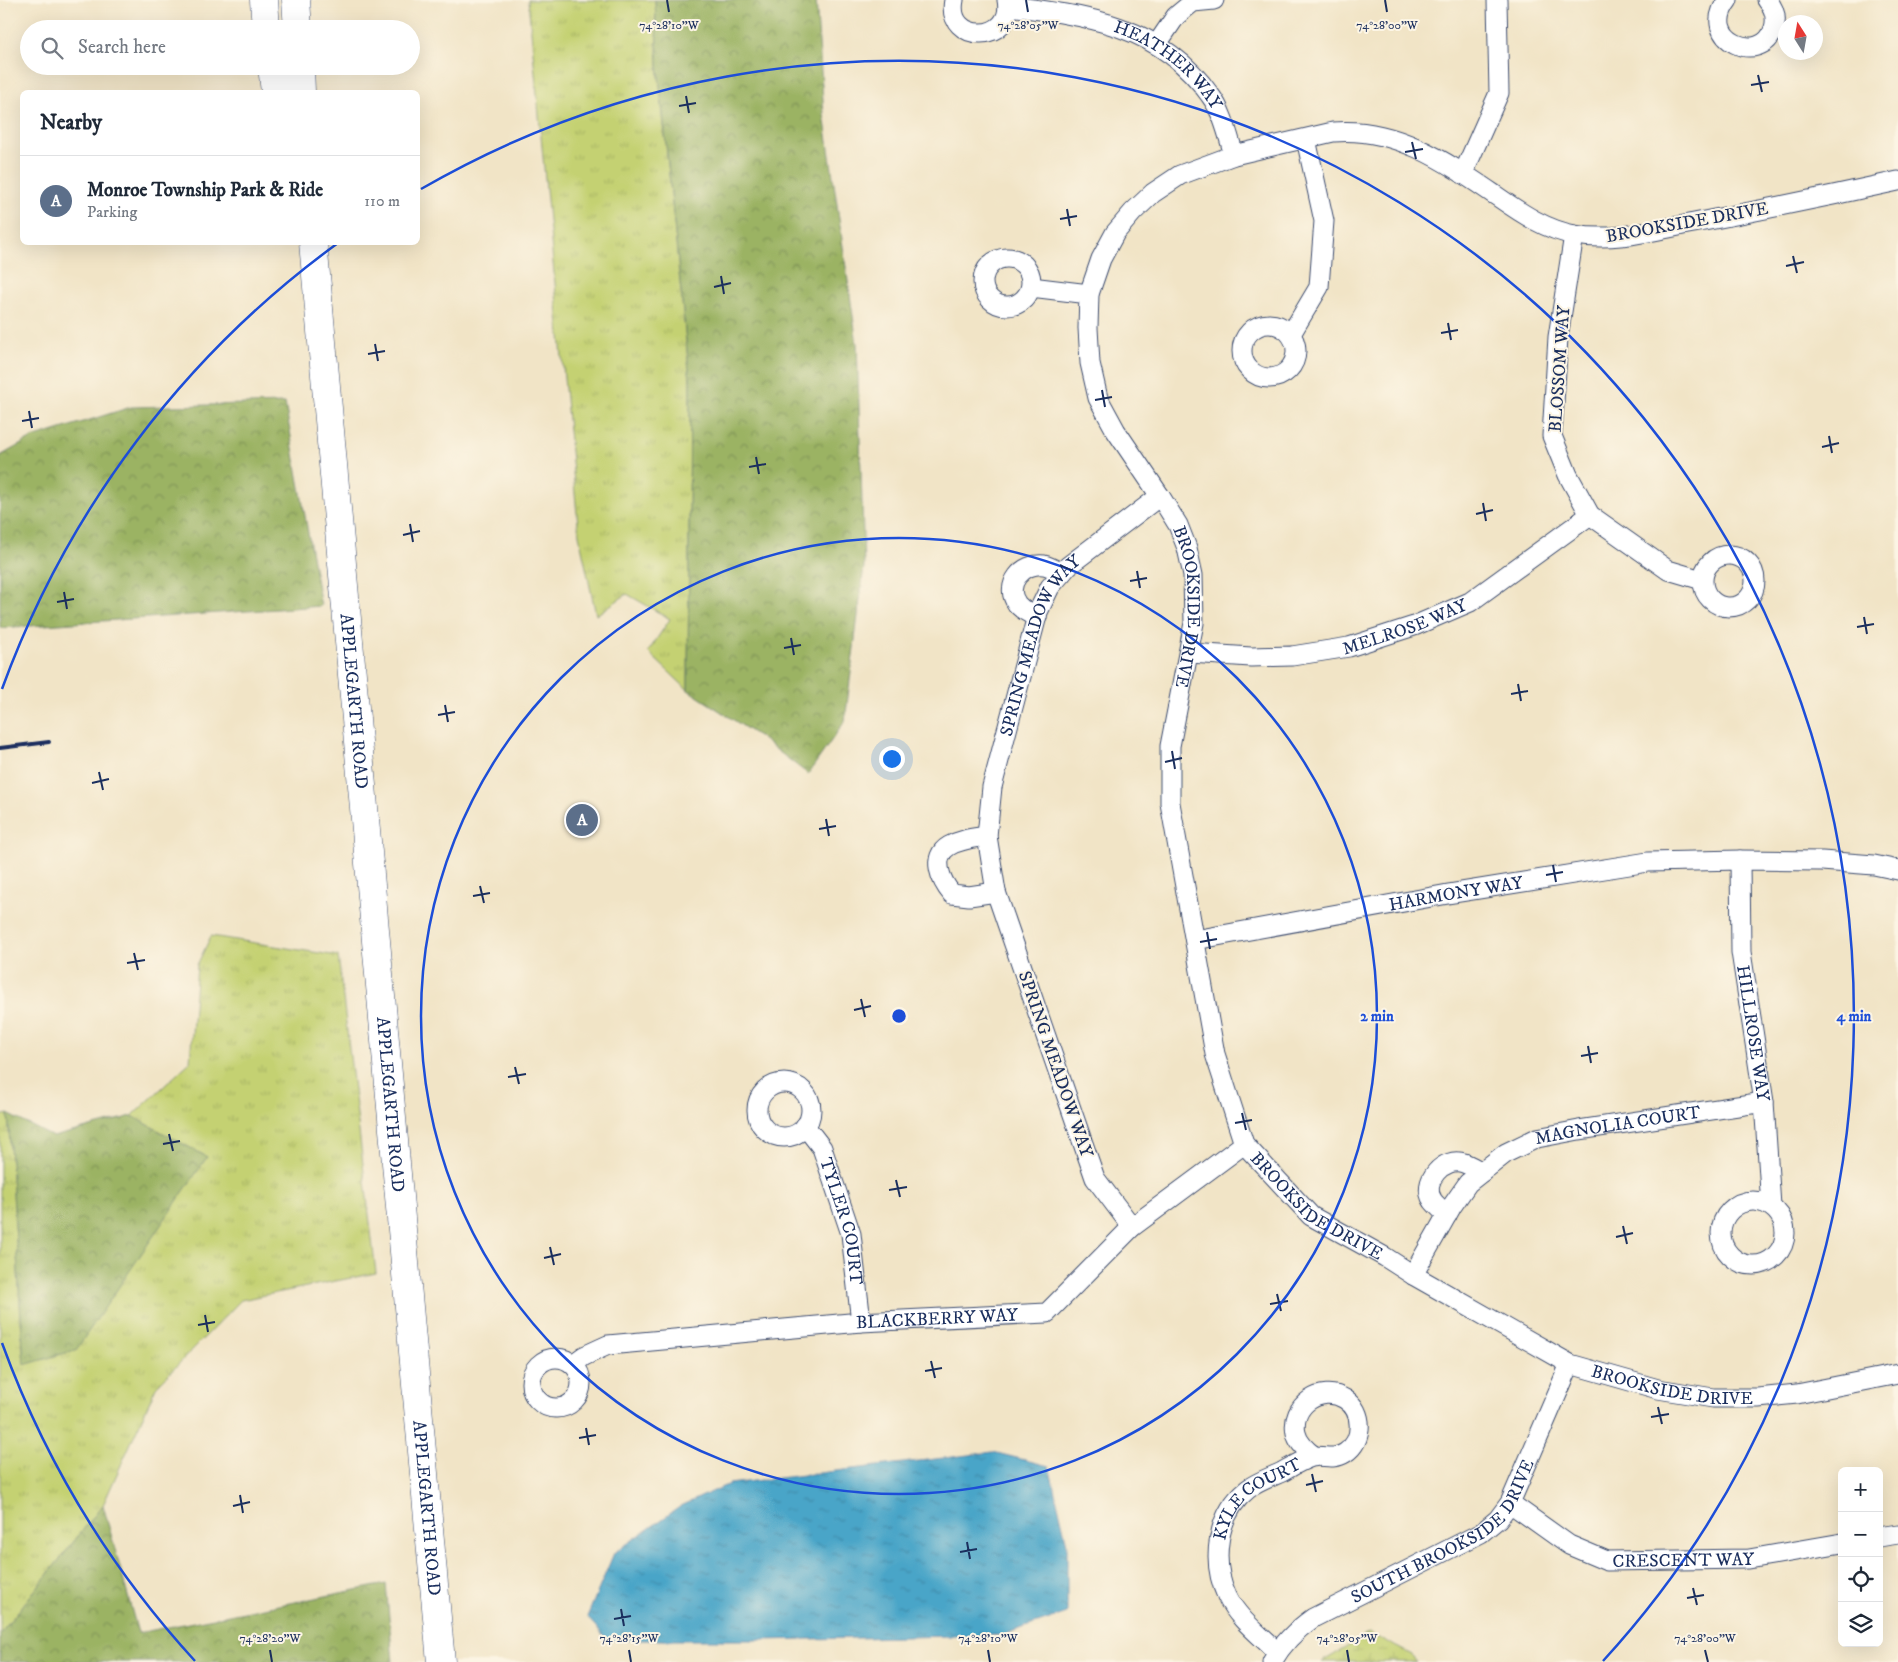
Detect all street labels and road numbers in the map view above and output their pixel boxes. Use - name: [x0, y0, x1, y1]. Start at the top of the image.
- street label: HEATHER WAY: [1111, 16, 1227, 114]
- street label: BROOKSIDE DRIVE: [1604, 198, 1770, 248]
- street label: BLOSSOM WAY: [1545, 304, 1575, 433]
- street label: BROOKSIDE DRIVE: [1167, 523, 1204, 690]
- street label: SPRING MEADOW WAY: [996, 550, 1086, 739]
- street label: MELROSE WAY: [1340, 594, 1471, 660]
- street label: APPLEGARTH ROAD: [335, 613, 372, 790]
- street label: HARMONY WAY: [1387, 872, 1525, 917]
- street label: HILLROSE WAY: [1731, 964, 1774, 1104]
- street label: SPRING MEADOW WAY: [1013, 968, 1098, 1161]
- street label: APPLEGARTH ROAD: [371, 1016, 409, 1193]
- street label: MAGNOLIA COURT: [1533, 1102, 1703, 1150]
- street label: BROOKSIDE DRIVE: [1245, 1148, 1387, 1266]
- street label: TYLER COURT: [814, 1155, 867, 1286]
- street label: BLACKBERRY WAY: [855, 1304, 1019, 1334]
- street label: BROOKSIDE DRIVE: [1589, 1361, 1753, 1410]
- street label: APPLEGARTH ROAD: [407, 1419, 445, 1597]
- street label: KYLE COURT: [1209, 1453, 1306, 1542]
- street label: SOUTH BROOKSIDE DRIVE: [1348, 1456, 1540, 1609]
- street label: CRESCENT WAY: [1612, 1549, 1755, 1573]

